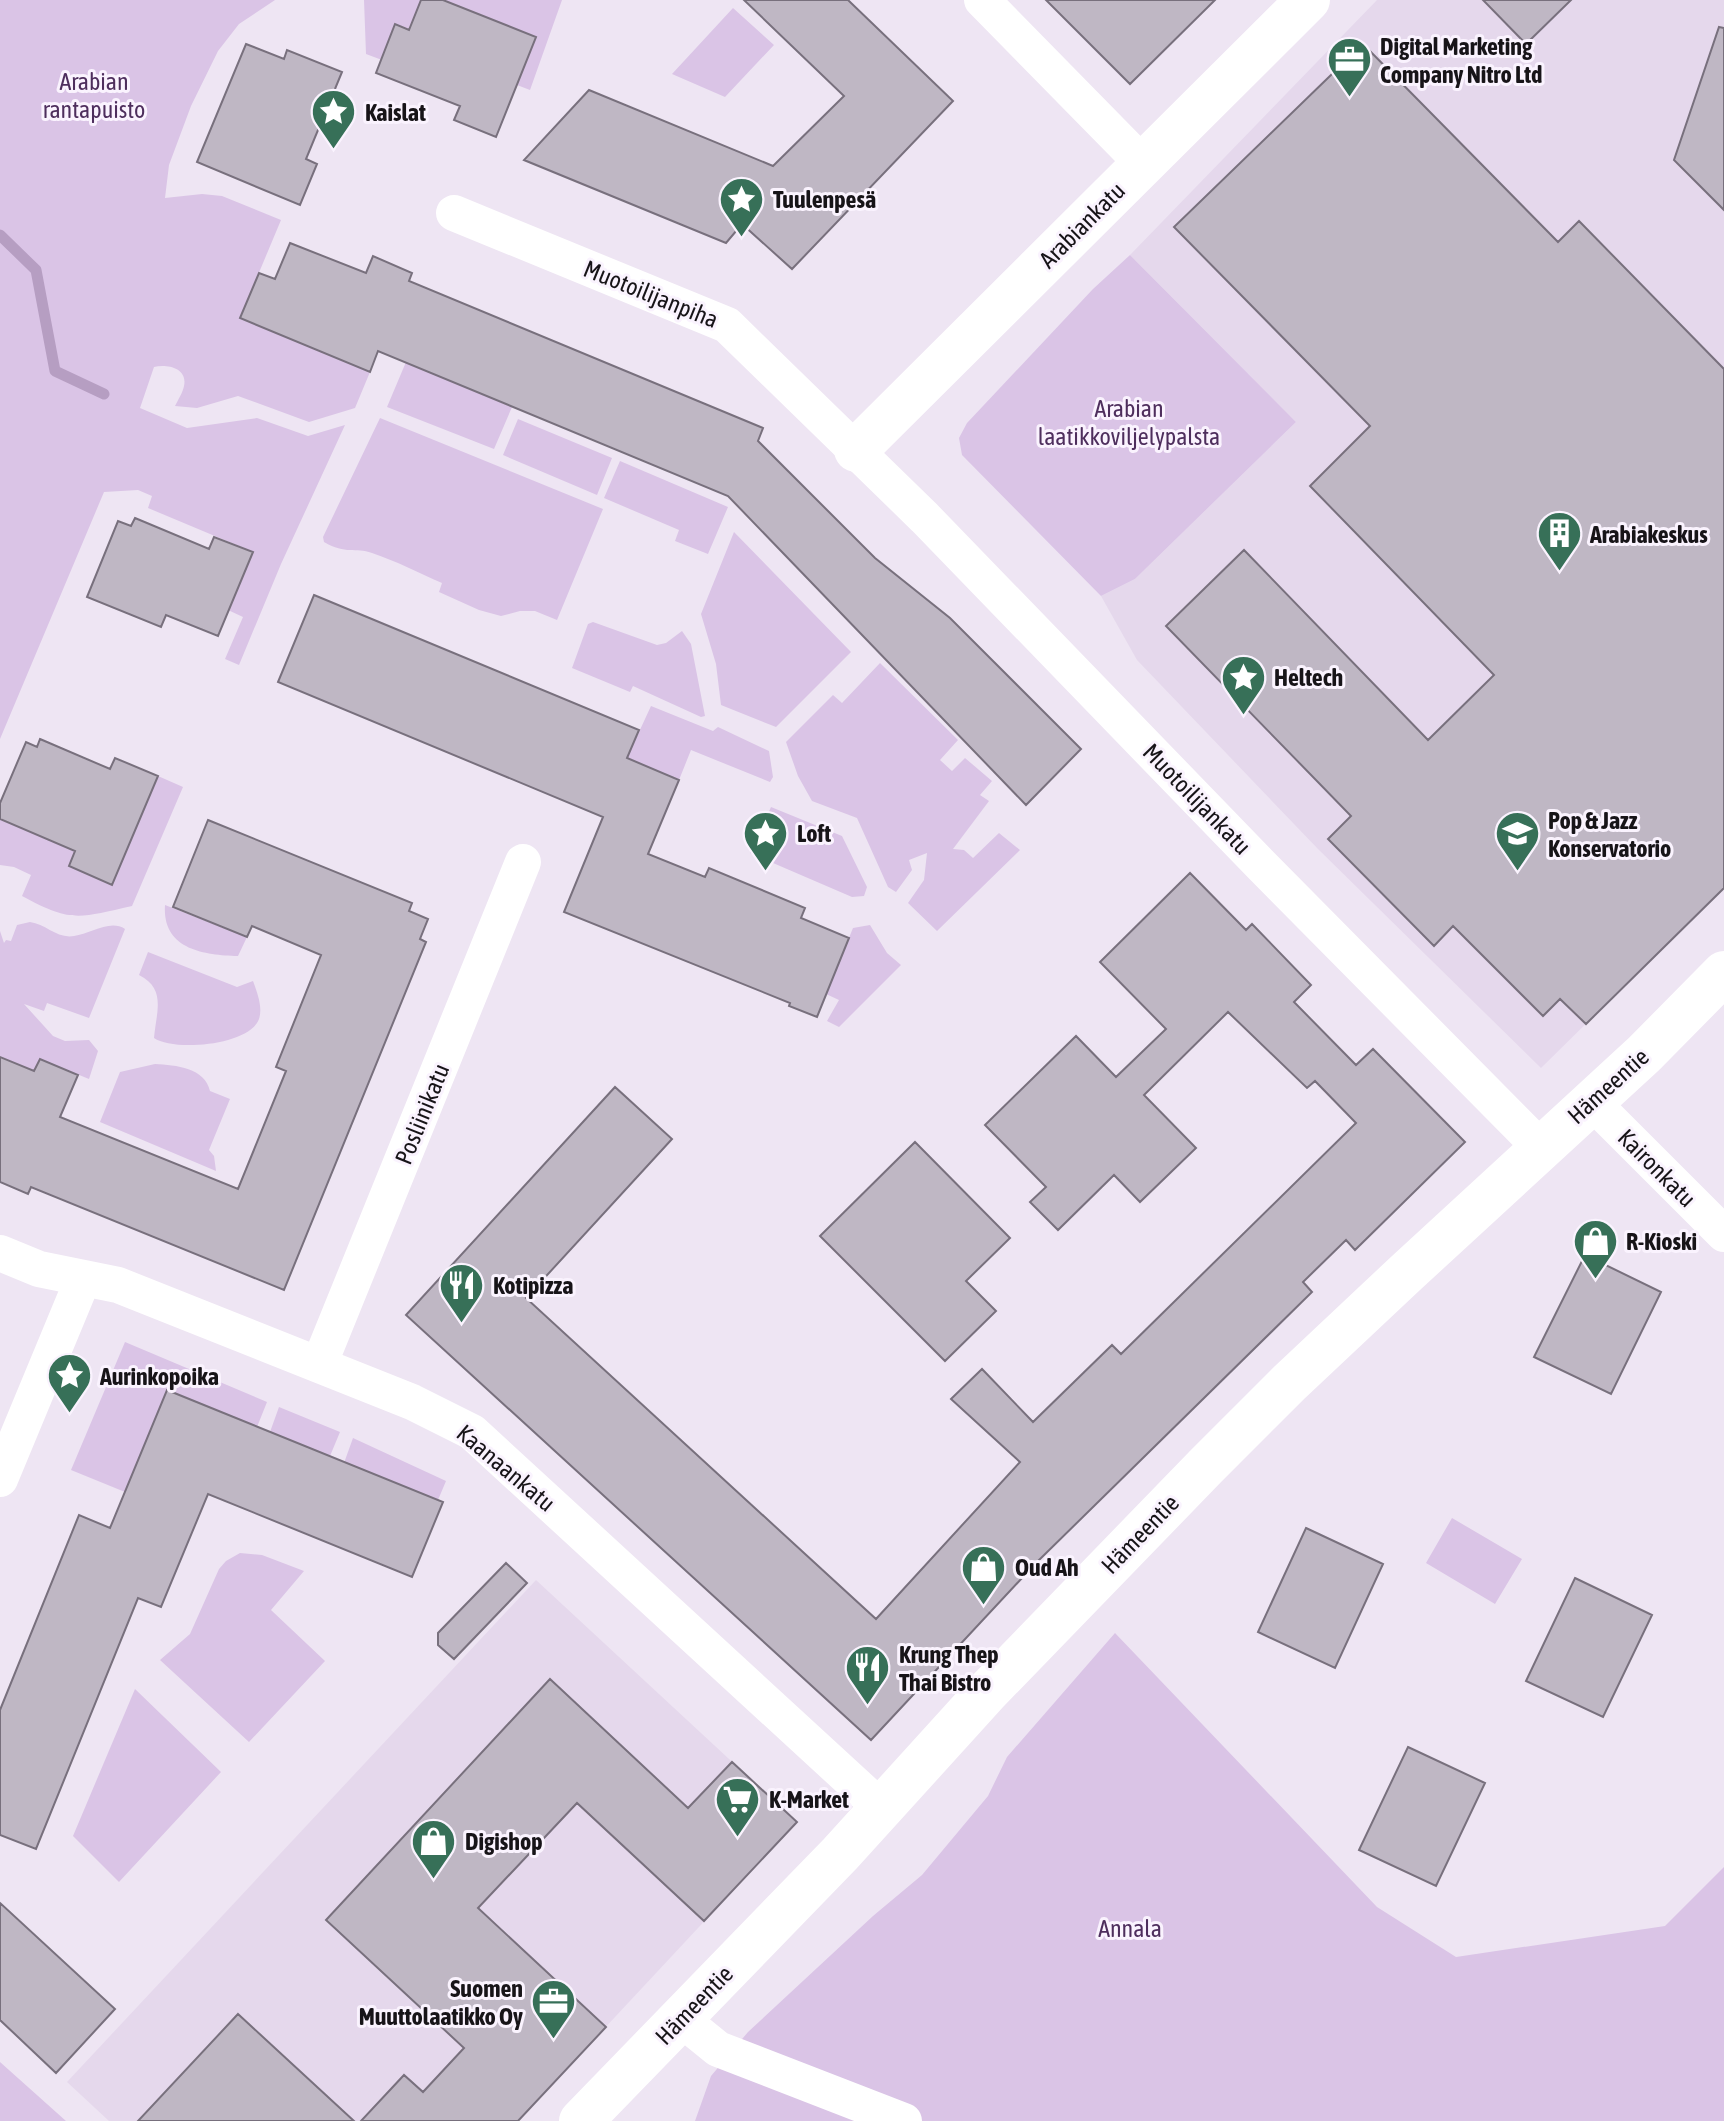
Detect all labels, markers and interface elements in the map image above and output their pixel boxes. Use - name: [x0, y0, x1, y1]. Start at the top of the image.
- place label: Digital Marketing Company Nitro Ltd: [1380, 33, 1542, 88]
- office icon: Digital Marketing Company Nitro Ltd: [1325, 36, 1373, 99]
- park label: Arabian rantapuisto: [43, 68, 145, 123]
- place icon: Kaislat: [310, 88, 358, 151]
- place label: Kaislat: [365, 99, 426, 126]
- place icon: Tuulenpesä: [718, 175, 766, 238]
- street label: Arabiankatu: [1034, 177, 1130, 273]
- place label: Tuulenpesä: [773, 186, 876, 213]
- street label: Muotoilijanpiha: [580, 255, 722, 333]
- park label: Arabian laatikkoviljelypalsta: [1038, 395, 1220, 450]
- building icon: Arabiakeskus: [1535, 510, 1583, 573]
- place label: Arabiakeskus: [1589, 521, 1708, 548]
- place icon: Heltech: [1219, 653, 1267, 716]
- place label: Heltech: [1274, 664, 1343, 691]
- street label: Muotoilijankatu: [1138, 738, 1256, 860]
- place label: Pop & Jazz Konservatorio: [1548, 807, 1671, 862]
- place icon: Loft: [742, 809, 790, 872]
- school or university icon: Pop & Jazz Konservatorio: [1493, 810, 1541, 873]
- place label: Loft: [797, 820, 831, 847]
- street label: Hämeentie: [1562, 1043, 1654, 1129]
- street label: Posliinikatu: [390, 1060, 454, 1168]
- street label: Kaironkatu: [1613, 1124, 1701, 1212]
- shop icon: R-Kioski: [1571, 1217, 1619, 1280]
- place label: R-Kioski: [1626, 1228, 1697, 1255]
- restaurant icon: Kotipizza: [438, 1261, 486, 1324]
- place label: Kotipizza: [493, 1272, 573, 1299]
- place icon: Aurinkopoika: [45, 1352, 93, 1415]
- place label: Aurinkopoika: [99, 1363, 219, 1390]
- street label: Kaanaankatu: [452, 1419, 560, 1517]
- street label: Hämeentie: [1096, 1489, 1184, 1579]
- shop icon: Oud Ah: [960, 1543, 1008, 1606]
- place label: Oud Ah: [1015, 1554, 1079, 1581]
- place label: Krung Thep Thai Bistro: [899, 1641, 999, 1696]
- restaurant icon: Krung Thep Thai Bistro: [844, 1644, 892, 1707]
- supermarket icon: K-Market: [714, 1775, 762, 1838]
- place label: K-Market: [769, 1786, 849, 1813]
- shop icon: Digishop: [410, 1817, 458, 1880]
- place label: Digishop: [465, 1828, 543, 1855]
- park label: Annala: [1098, 1915, 1162, 1942]
- street label: Hämeentie: [650, 1960, 738, 2050]
- place label: Suomen Muuttolaatikko Oy: [359, 1975, 523, 2030]
- office icon: Suomen Muuttolaatikko Oy: [530, 1978, 578, 2041]

